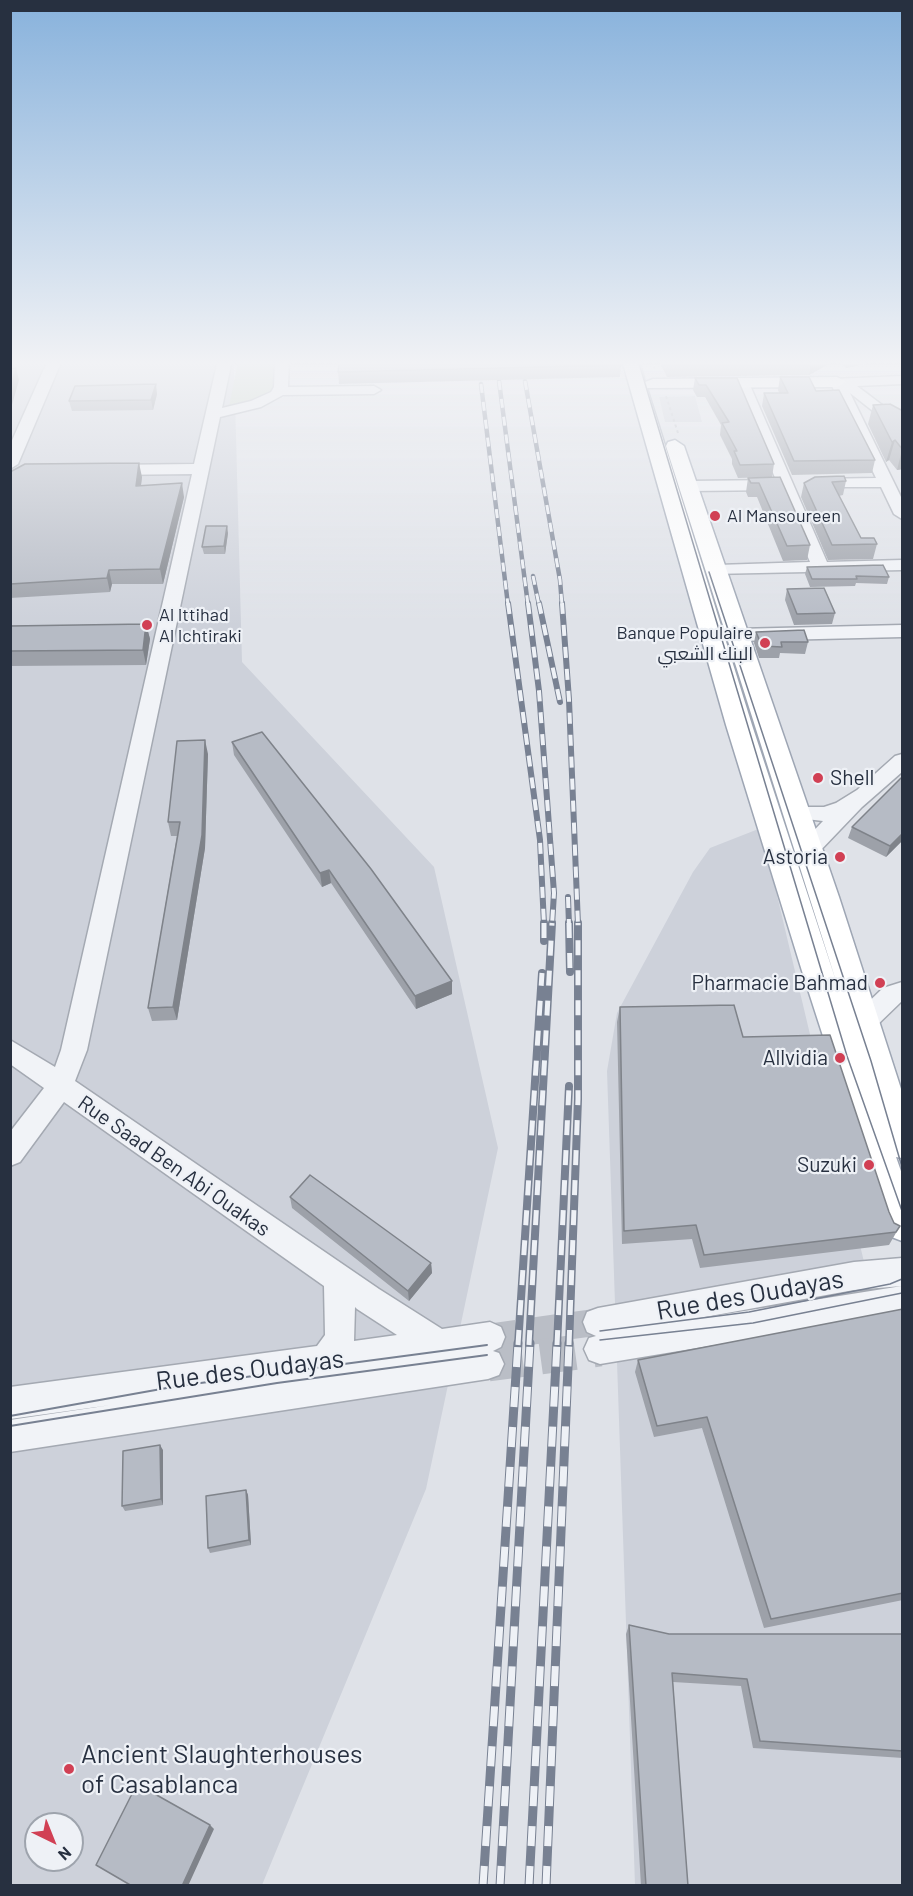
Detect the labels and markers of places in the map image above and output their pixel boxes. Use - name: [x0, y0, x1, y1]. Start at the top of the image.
- place label: Al Mansoureen: [727, 505, 841, 527]
- marker: Al Mansoureen: [708, 509, 722, 523]
- place label: Al Ittihad Al Ichtiraki: [159, 604, 242, 646]
- marker: Al Ittihad Al Ichtiraki: [140, 618, 154, 632]
- place label: Banque Populaire البنك الشعبي: [616, 622, 753, 664]
- marker: Banque Populaire البنك الشعبي: [758, 636, 772, 650]
- place label: Shell: [830, 765, 874, 791]
- marker: Shell: [811, 771, 825, 785]
- place label: Astoria: [763, 844, 828, 870]
- marker: Astoria: [833, 850, 847, 864]
- place label: Pharmacie Bahmad: [691, 970, 868, 996]
- marker: Pharmacie Bahmad: [873, 976, 887, 990]
- place label: Allvidia: [763, 1045, 828, 1071]
- marker: Allvidia: [833, 1051, 847, 1065]
- place label: Suzuki: [797, 1152, 857, 1178]
- marker: Suzuki: [862, 1158, 876, 1172]
- place label: Ancient Slaughterhouses of Casablanca: [81, 1738, 363, 1799]
- marker: Ancient Slaughterhouses of Casablanca: [62, 1762, 76, 1776]

